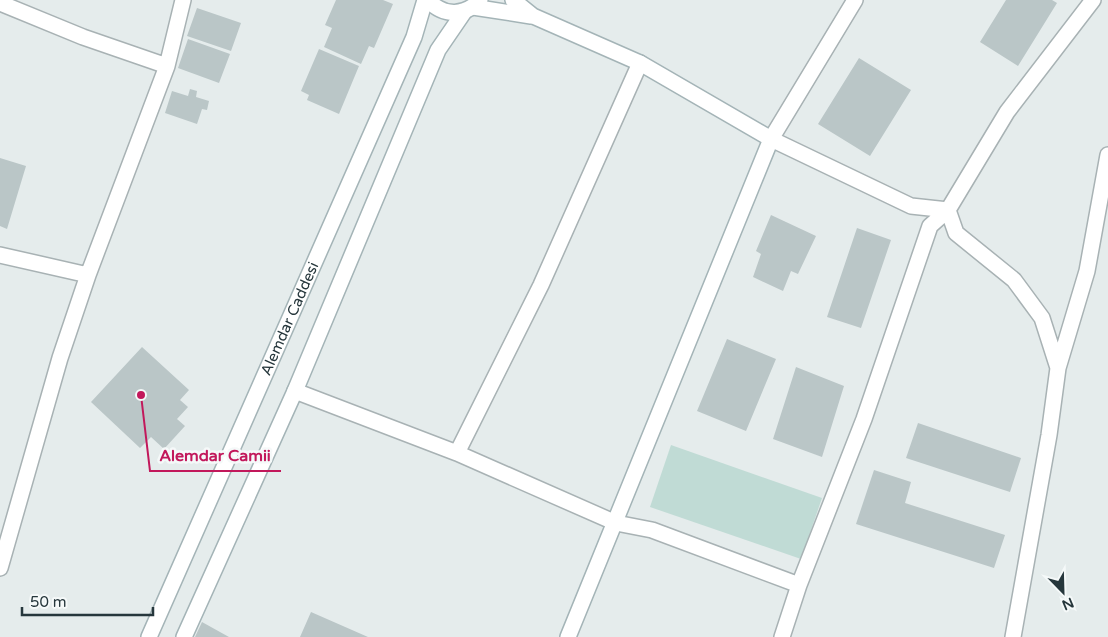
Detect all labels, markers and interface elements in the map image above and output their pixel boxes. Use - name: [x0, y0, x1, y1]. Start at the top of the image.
- street label: Alemdar Caddesi: [257, 259, 322, 378]
- callout: Alemdar Camii: [150, 440, 281, 471]
- text: Alemdar Camii: [159, 446, 271, 466]
- north arrow: [1038, 567, 1088, 617]
- scale bar: [22, 584, 154, 616]
- text: 50 m: [30, 593, 67, 611]
- text: N: [1059, 593, 1076, 614]

